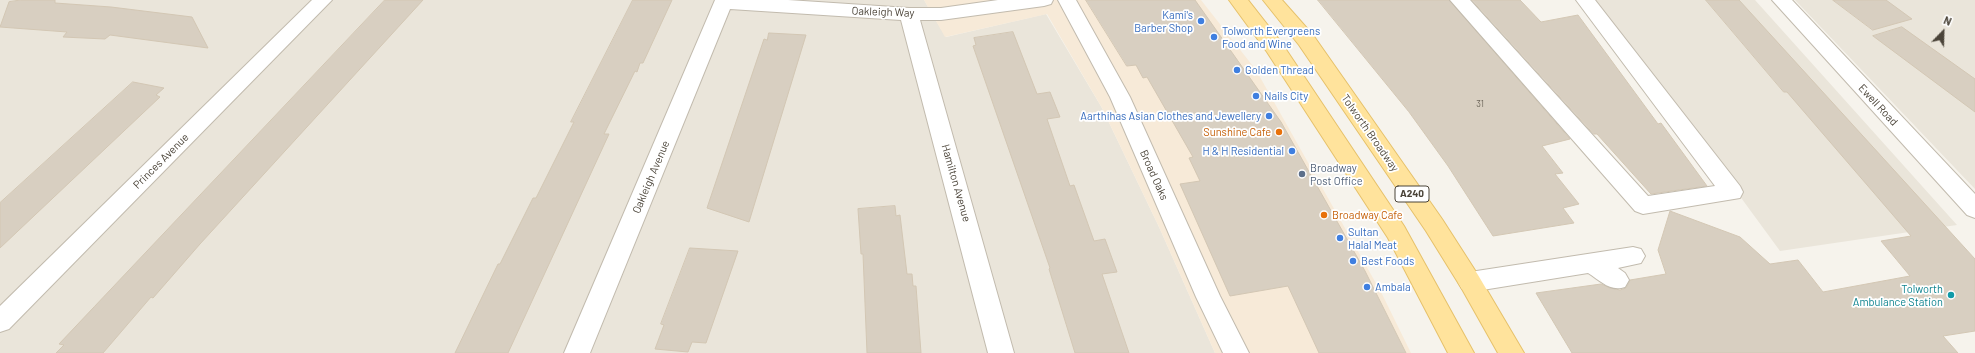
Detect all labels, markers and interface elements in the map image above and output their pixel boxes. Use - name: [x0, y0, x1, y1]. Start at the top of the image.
- street label: Oakleigh Way: [851, 4, 915, 20]
- place label: Kami's Barber Shop: [1134, 8, 1193, 34]
- north arrow: [1923, 12, 1963, 52]
- text: N: [1942, 13, 1954, 28]
- marker: Kami's Barber Shop: [1196, 16, 1206, 26]
- place label: Tolworth Evergreens Food and Wine: [1222, 24, 1320, 50]
- marker: Tolworth Evergreens Food and Wine: [1209, 32, 1219, 42]
- place label: Golden Thread: [1245, 63, 1314, 77]
- marker: Golden Thread: [1232, 65, 1242, 75]
- street label: Ewell Road: [1855, 82, 1901, 128]
- place label: Nails City: [1264, 89, 1308, 103]
- marker: Nails City: [1251, 91, 1261, 101]
- street label: Tolworth Broadway: [1339, 92, 1401, 174]
- house number: 31: [1476, 99, 1484, 109]
- place label: Aarthihas Asian Clothes and Jewellery: [1080, 109, 1261, 123]
- marker: Aarthihas Asian Clothes and Jewellery: [1264, 111, 1274, 121]
- place label: Sunshine Cafe: [1203, 125, 1271, 139]
- marker: Sunshine Cafe: [1274, 127, 1284, 137]
- street label: Princes Avenue: [130, 130, 192, 192]
- street label: Oakleigh Avenue: [630, 138, 672, 216]
- street label: Hamilton Avenue: [939, 143, 973, 223]
- place label: H & H Residential: [1202, 144, 1284, 158]
- marker: H & H Residential: [1287, 146, 1297, 156]
- street label: Broad Oaks: [1137, 148, 1171, 202]
- place label: Broadway Post Office: [1310, 161, 1363, 187]
- marker: Broadway Post Office: [1297, 169, 1307, 179]
- road number: A240: [1395, 186, 1429, 202]
- place label: Broadway Cafe: [1332, 208, 1403, 222]
- marker: Broadway Cafe: [1319, 210, 1329, 220]
- place label: Sultan Halal Meat: [1348, 225, 1397, 251]
- marker: Sultan Halal Meat: [1335, 233, 1345, 243]
- place label: Best Foods: [1361, 254, 1414, 268]
- marker: Best Foods: [1348, 256, 1358, 266]
- place label: Ambala: [1375, 280, 1411, 294]
- marker: Ambala: [1362, 282, 1372, 292]
- place label: Tolworth Ambulance Station: [1853, 282, 1943, 308]
- marker: Tolworth Ambulance Station: [1946, 290, 1956, 300]

